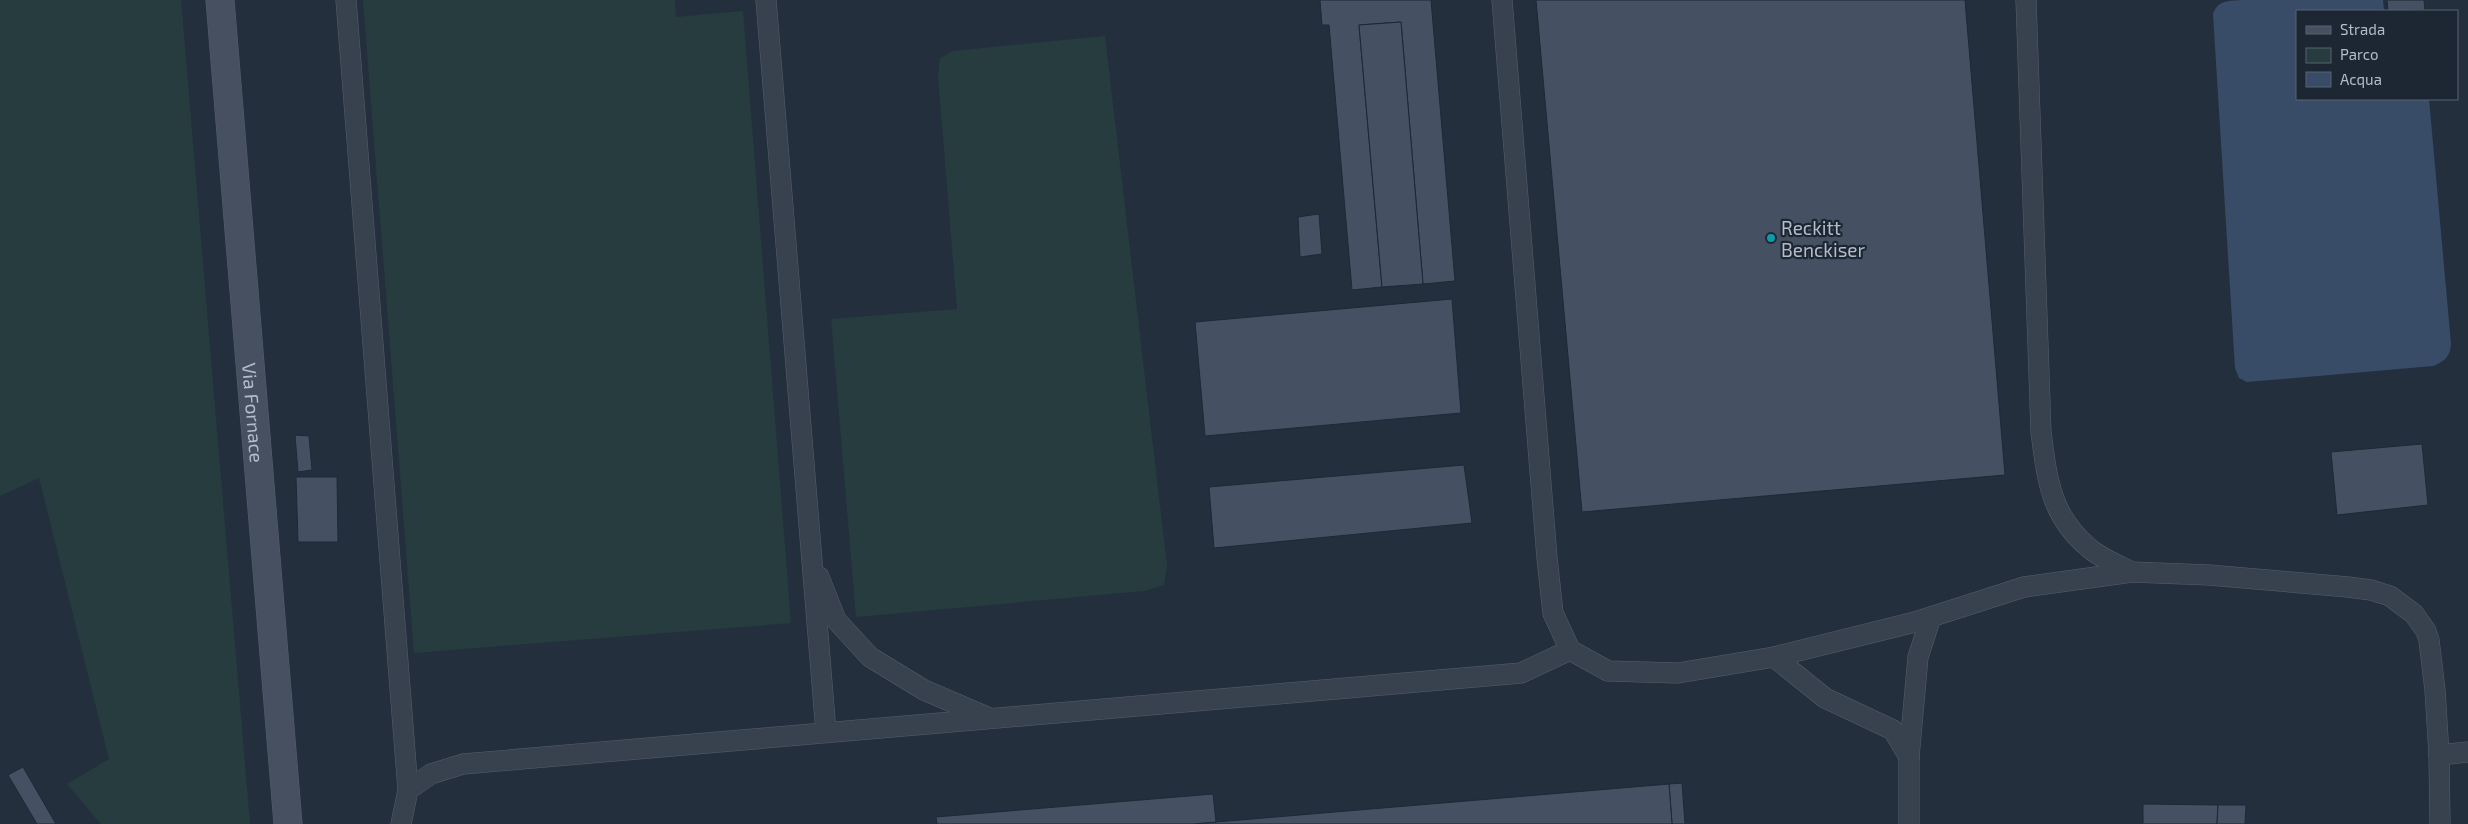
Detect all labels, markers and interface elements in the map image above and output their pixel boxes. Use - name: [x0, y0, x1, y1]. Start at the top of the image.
- legend: [2296, 10, 2458, 100]
- text: Strada: [2340, 20, 2385, 38]
- text: Parco: [2340, 45, 2379, 63]
- text: Acqua: [2340, 70, 2382, 88]
- place label: Reckitt Benckiser: [1781, 216, 1866, 261]
- marker: Reckitt Benckiser: [1765, 232, 1777, 244]
- street label: Via Fornace: [238, 362, 270, 463]

